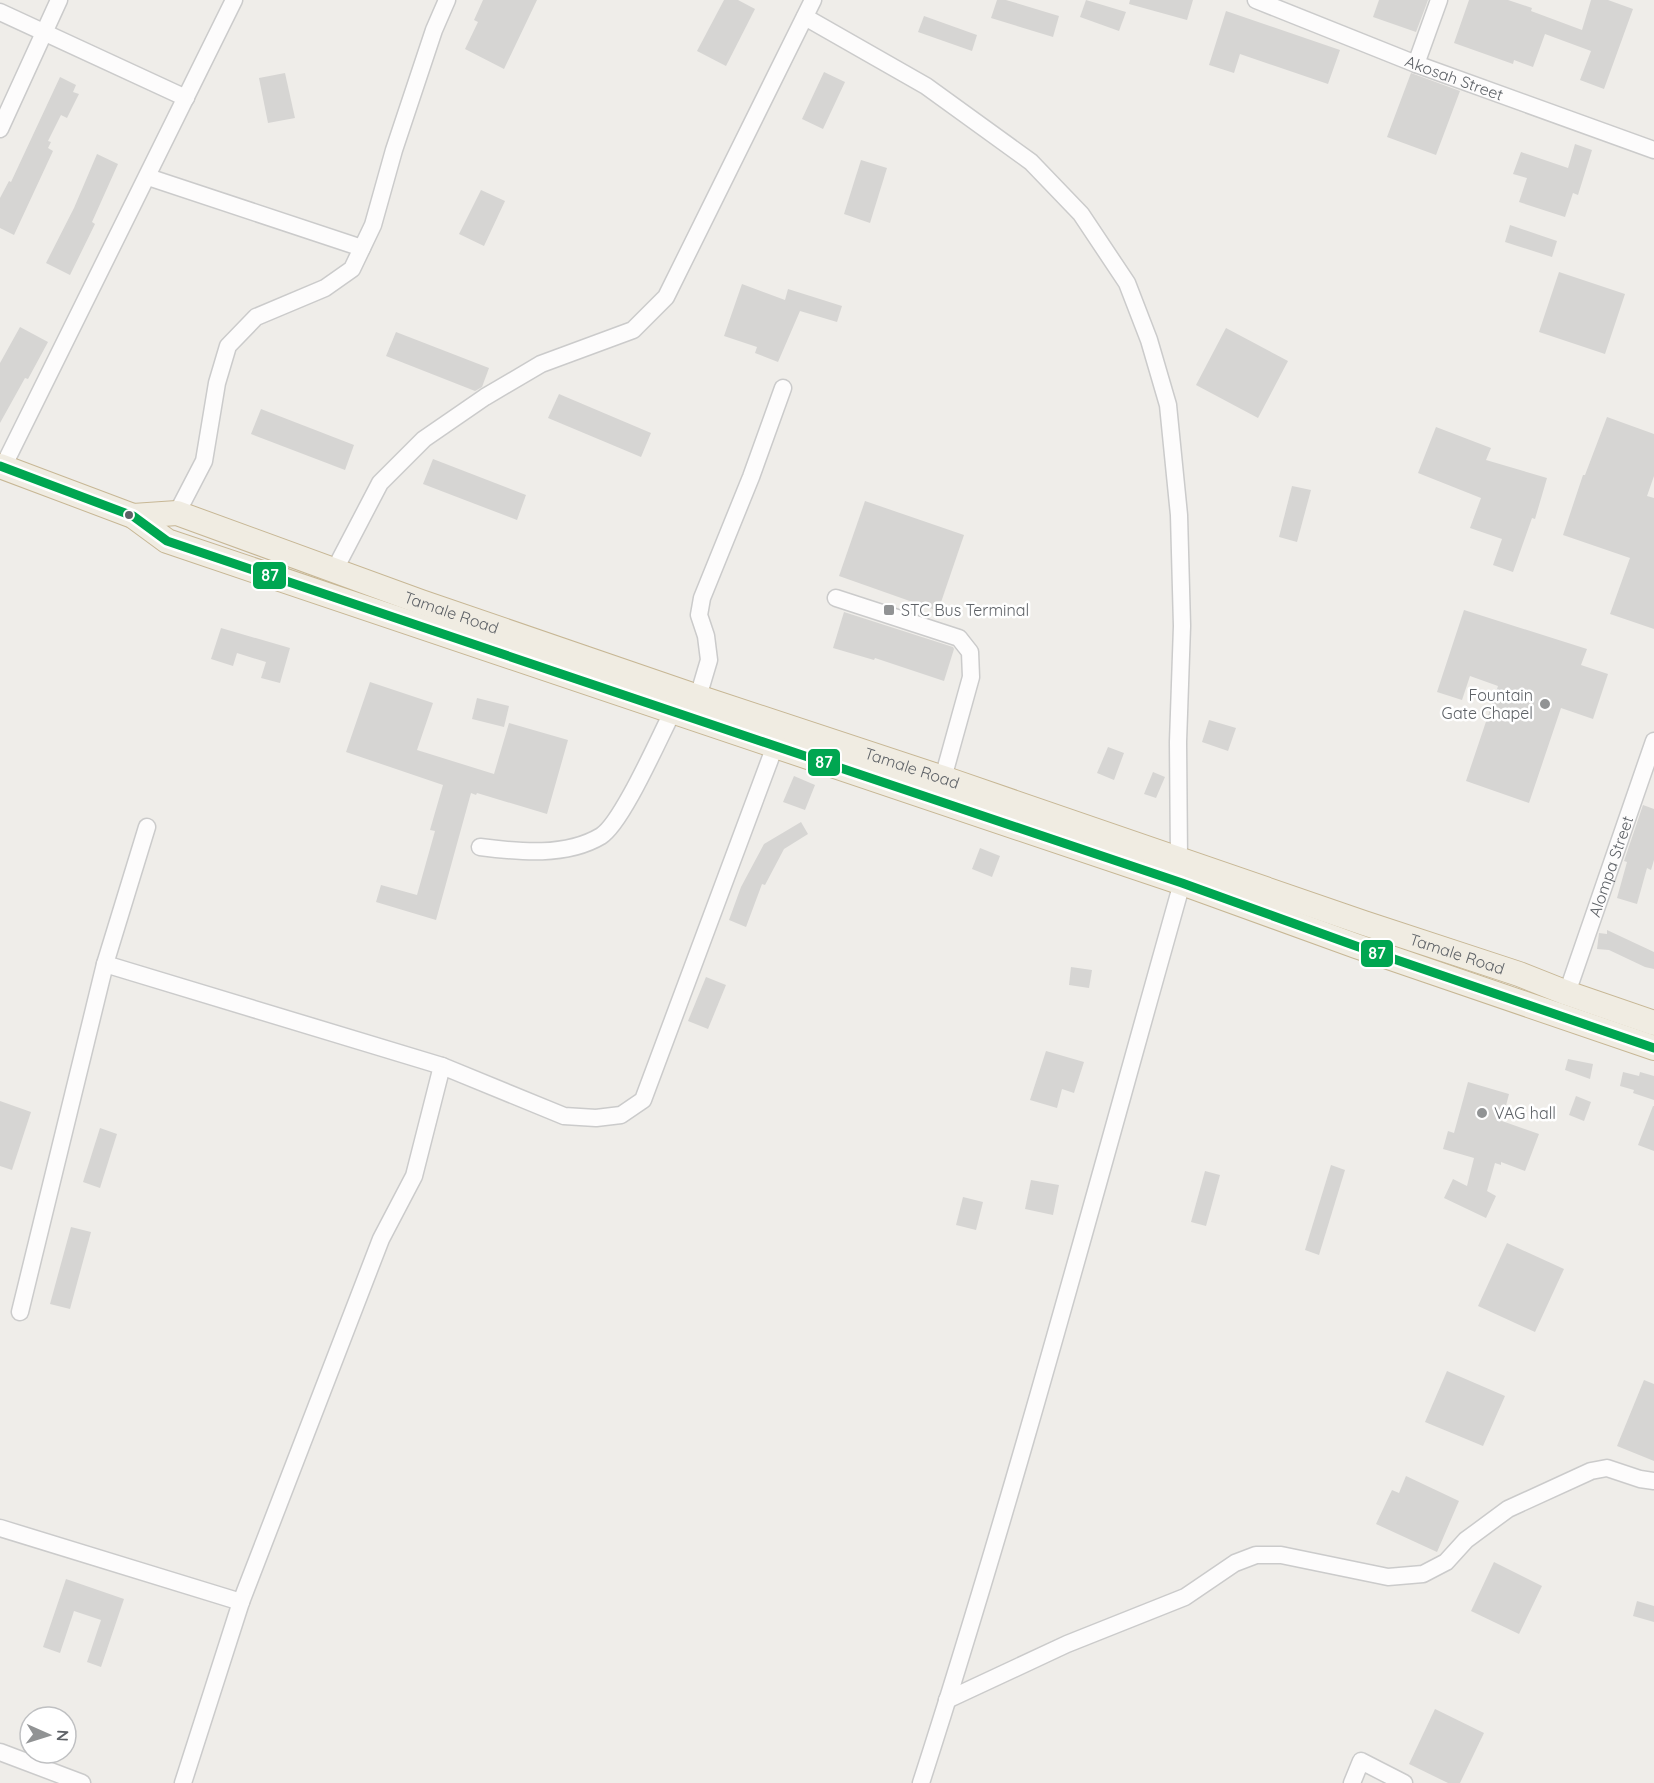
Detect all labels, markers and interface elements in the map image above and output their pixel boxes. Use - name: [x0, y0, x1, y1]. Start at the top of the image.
- street label: Akosah Street: [1402, 51, 1506, 105]
- unlabelled marker: [123, 509, 135, 521]
- line badge: 87: [252, 561, 287, 590]
- text: 87: [261, 565, 279, 585]
- street label: Tamale Road: [401, 587, 501, 638]
- place label: STC Bus Terminal: [901, 600, 1029, 620]
- marker: STC Bus Terminal: [882, 603, 896, 617]
- place label: Fountain Gate Chapel: [1442, 685, 1533, 723]
- marker: Fountain Gate Chapel: [1538, 697, 1552, 711]
- street label: Tamale Road: [862, 743, 962, 793]
- line badge: 87: [807, 748, 841, 777]
- text: 87: [815, 752, 833, 772]
- street label: Alompa Street: [1584, 813, 1637, 920]
- street label: Tamale Road: [1407, 929, 1507, 979]
- line badge: 87: [1360, 939, 1394, 968]
- text: 87: [1368, 943, 1386, 963]
- place label: VAG hall: [1494, 1103, 1556, 1123]
- marker: VAG hall: [1475, 1106, 1489, 1120]
- north arrow: [18, 1705, 78, 1765]
- text: N: [53, 1729, 73, 1742]

